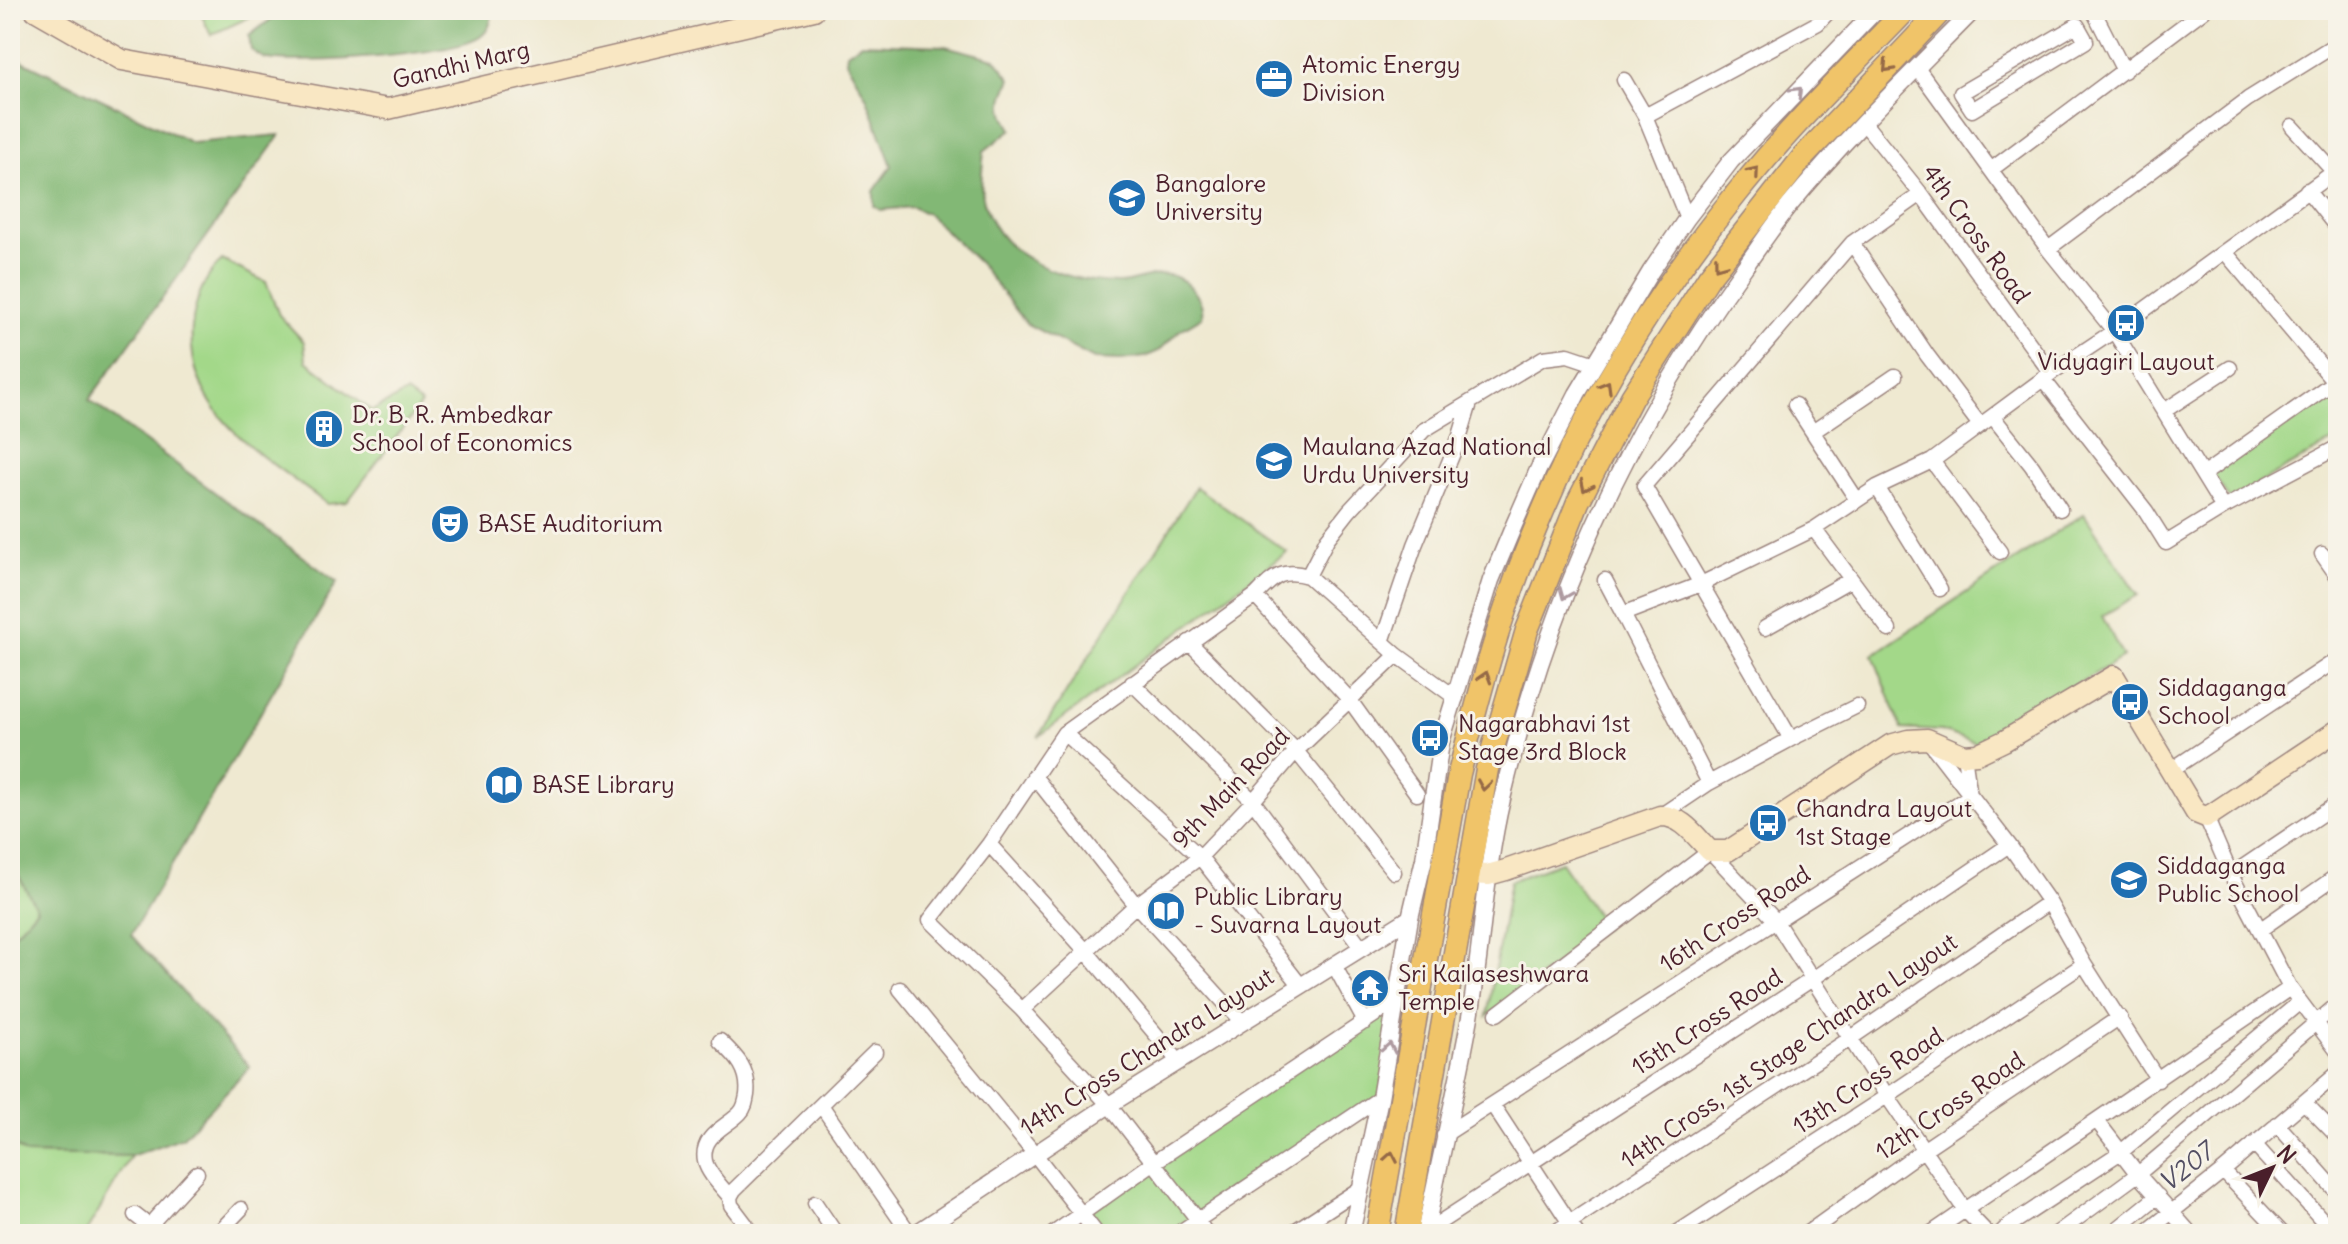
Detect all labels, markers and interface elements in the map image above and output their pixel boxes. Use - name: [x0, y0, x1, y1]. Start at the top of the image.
- street label: Gandhi Marg: [389, 34, 532, 94]
- place label: Atomic Energy Division: [1302, 49, 1460, 107]
- one-way arrow: [1884, 57, 1898, 72]
- office icon: Atomic Energy Division: [1253, 58, 1295, 100]
- one-way arrow: [1788, 87, 1802, 101]
- street label: 4th Cross Road: [1916, 158, 2037, 309]
- one-way arrow: [1744, 167, 1759, 181]
- place label: Bangalore University: [1155, 168, 1266, 226]
- school or university icon: Bangalore University: [1106, 177, 1148, 219]
- one-way arrow: [1714, 255, 1728, 269]
- bus stop icon: Vidyagiri Layout: [2105, 302, 2147, 344]
- place label: Vidyagiri Layout: [2037, 346, 2215, 376]
- one-way arrow: [1596, 380, 1612, 395]
- place label: Dr. B. R. Ambedkar School of Economics: [352, 399, 572, 457]
- building icon: Dr. B. R. Ambedkar School of Economics: [303, 408, 345, 450]
- place label: Maulana Azad National Urdu University: [1302, 431, 1551, 489]
- school or university icon: Maulana Azad National Urdu University: [1253, 440, 1295, 482]
- one-way arrow: [1580, 478, 1596, 493]
- theatre icon: BASE Auditorium: [429, 503, 471, 545]
- place label: BASE Auditorium: [478, 508, 663, 538]
- one-way arrow: [1558, 586, 1575, 600]
- one-way arrow: [1476, 670, 1492, 684]
- place label: Siddaganga School: [2158, 672, 2287, 730]
- bus stop icon: Siddaganga School: [2109, 681, 2151, 723]
- place label: Nagarabhavi 1st Stage 3rd Block: [1458, 708, 1630, 766]
- bus stop icon: Nagarabhavi 1st Stage 3rd Block: [1409, 717, 1451, 759]
- street label: 9th Main Road: [1165, 721, 1295, 854]
- library icon: BASE Library: [483, 764, 525, 806]
- place label: BASE Library: [532, 769, 675, 799]
- one-way arrow: [1476, 778, 1493, 792]
- place label: Chandra Layout 1st Stage: [1796, 793, 1972, 851]
- bus stop icon: Chandra Layout 1st Stage: [1747, 802, 1789, 844]
- place label: Siddaganga Public School: [2157, 850, 2299, 908]
- street label: 16th Cross Road: [1653, 858, 1815, 978]
- school or university icon: Siddaganga Public School: [2108, 859, 2150, 901]
- place label: Public Library - Suvarna Layout: [1194, 881, 1381, 939]
- library icon: Public Library - Suvarna Layout: [1145, 890, 1187, 932]
- street label: 14th Cross, 1st Stage Chandra Layout: [1615, 926, 1962, 1174]
- place label: Sri Kailaseshwara Temple: [1398, 958, 1589, 1016]
- street label: 14th Cross Chandra Layout: [1014, 961, 1279, 1142]
- street label: 15th Cross Road: [1626, 961, 1787, 1081]
- temple icon: Sri Kailaseshwara Temple: [1349, 967, 1391, 1009]
- street label: 13th Cross Road: [1787, 1020, 1948, 1140]
- one-way arrow: [1379, 1041, 1396, 1055]
- street label: 12th Cross Road: [1869, 1044, 2029, 1166]
- north arrow: [2232, 1128, 2312, 1208]
- water label: V207: [2152, 1132, 2223, 1198]
- text: N: [2271, 1139, 2302, 1169]
- one-way arrow: [1381, 1150, 1398, 1164]

